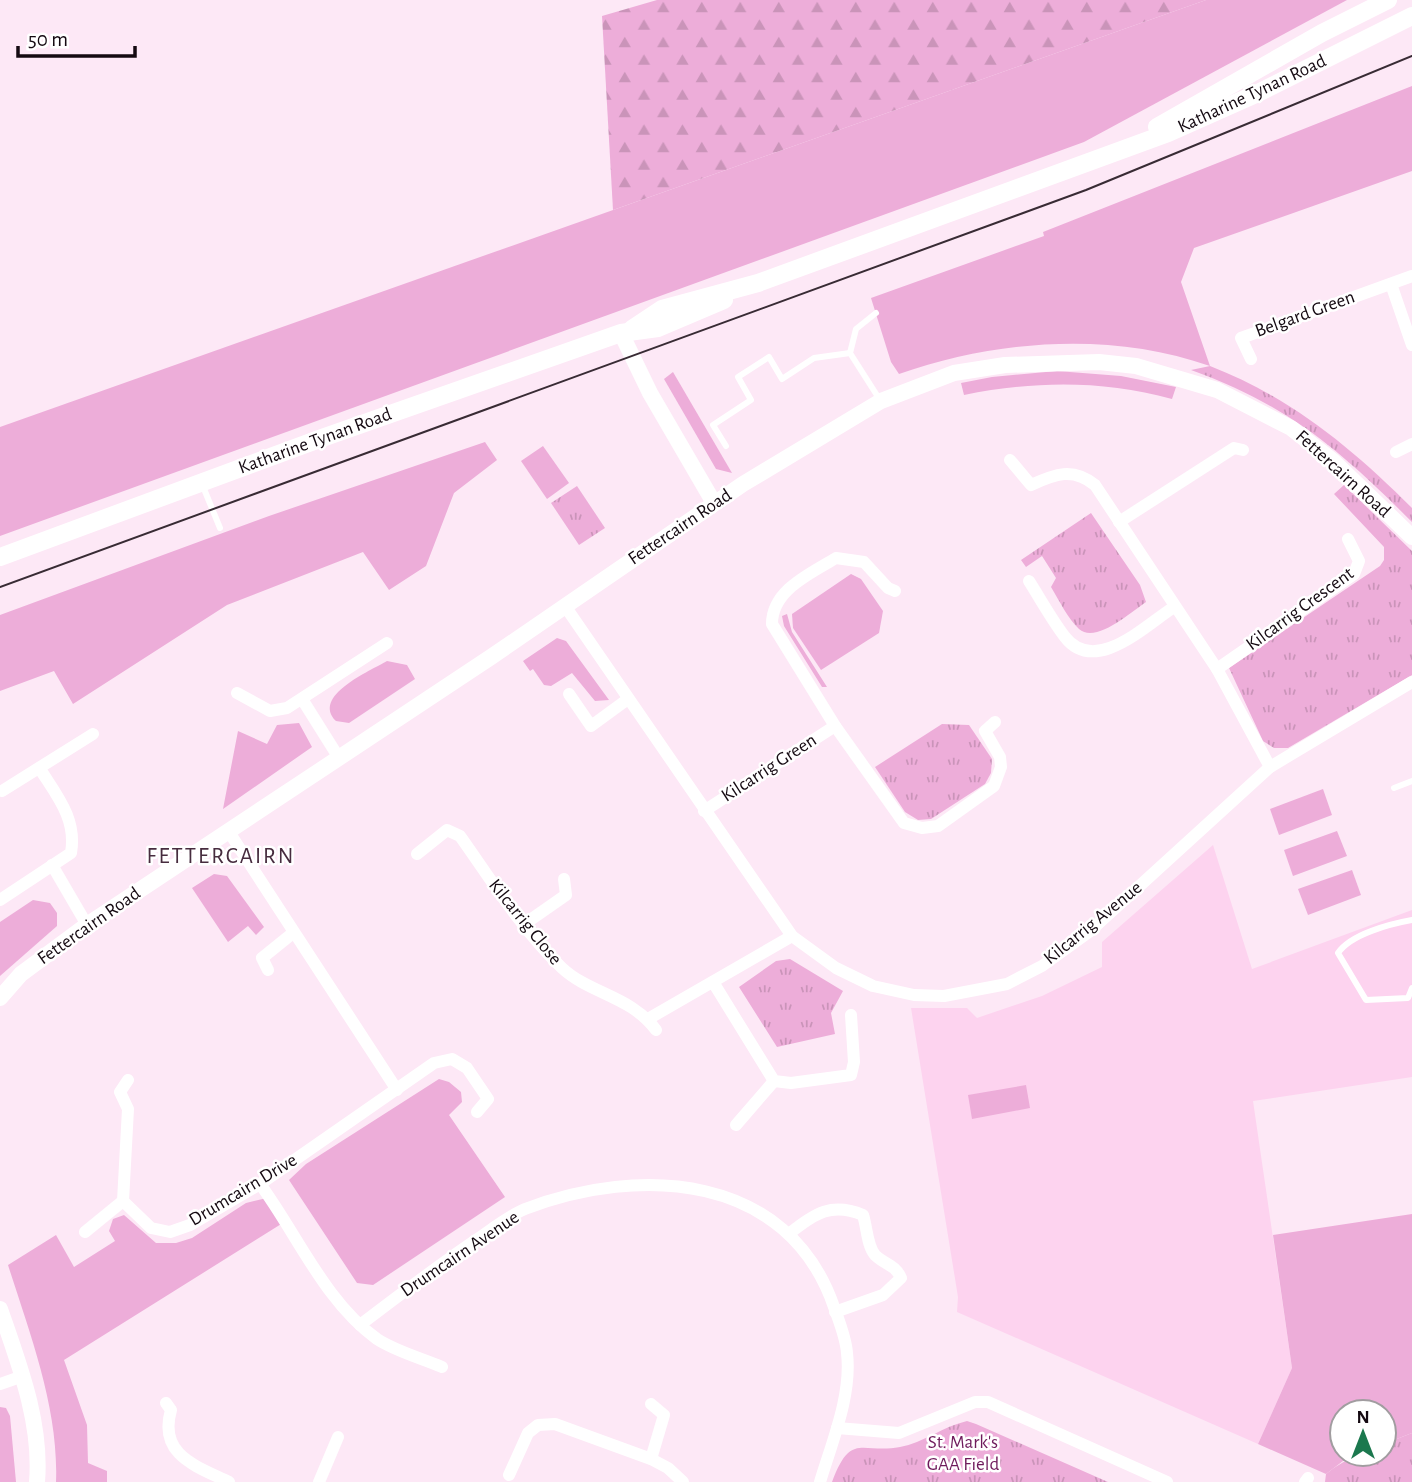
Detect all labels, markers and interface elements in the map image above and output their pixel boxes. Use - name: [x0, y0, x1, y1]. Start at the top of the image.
- scale bar: [18, 14, 135, 58]
- text: 50 m: [28, 29, 68, 50]
- street label: Katharine Tynan Road: [1175, 51, 1329, 137]
- street label: Belgard Green: [1253, 287, 1357, 341]
- street label: Katharine Tynan Road: [236, 404, 394, 478]
- street label: Fettercairn Road: [1292, 427, 1394, 521]
- street label: Fettercairn Road: [625, 485, 735, 569]
- street label: Kilcarrig Crescent: [1243, 564, 1357, 654]
- street label: Kilcarrig Green: [718, 730, 820, 806]
- district label: FETTERCAIRN: [146, 845, 296, 868]
- street label: Kilcarrig Close: [485, 875, 565, 969]
- street label: Kilcarrig Avenue: [1040, 878, 1146, 968]
- street label: Fettercairn Road: [34, 884, 144, 968]
- street label: Drumcairn Drive: [186, 1150, 300, 1230]
- street label: Drumcairn Avenue: [397, 1208, 523, 1300]
- north arrow: [1328, 1398, 1398, 1468]
- text: N: [1356, 1408, 1370, 1427]
- park label: St. Mark's GAA Field: [927, 1433, 999, 1474]

